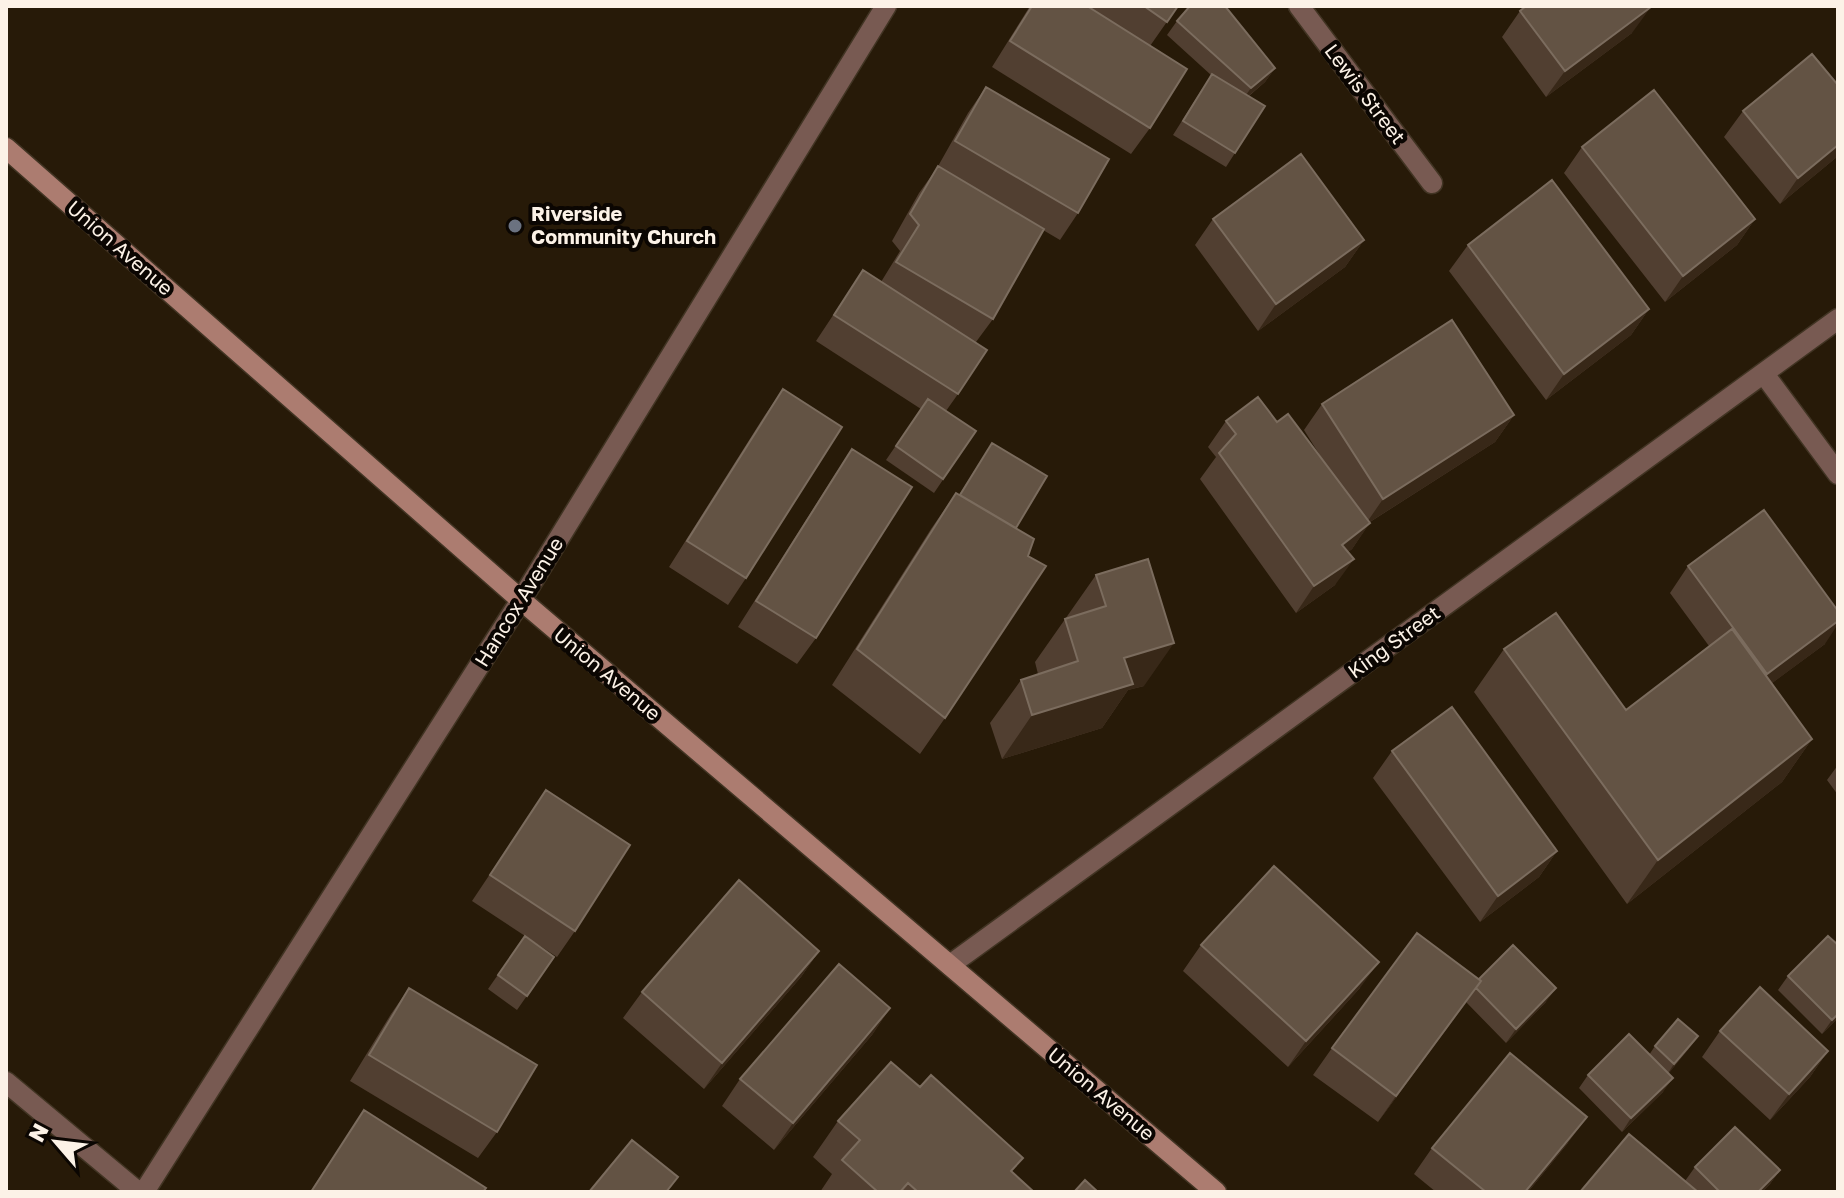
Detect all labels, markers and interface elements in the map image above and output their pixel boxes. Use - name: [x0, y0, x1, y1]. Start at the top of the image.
- street label: Lewis Street: [1320, 39, 1411, 148]
- street label: Union Avenue: [63, 195, 178, 300]
- place label: Riverside Community Church: [531, 201, 716, 248]
- marker: Riverside Community Church: [506, 217, 524, 235]
- street label: Hancox Avenue: [469, 532, 568, 671]
- street label: King Street: [1343, 600, 1444, 683]
- street label: Union Avenue: [549, 622, 666, 725]
- street label: Union Avenue: [1043, 1042, 1160, 1145]
- north arrow: [16, 1102, 96, 1182]
- text: N: [22, 1119, 54, 1146]

